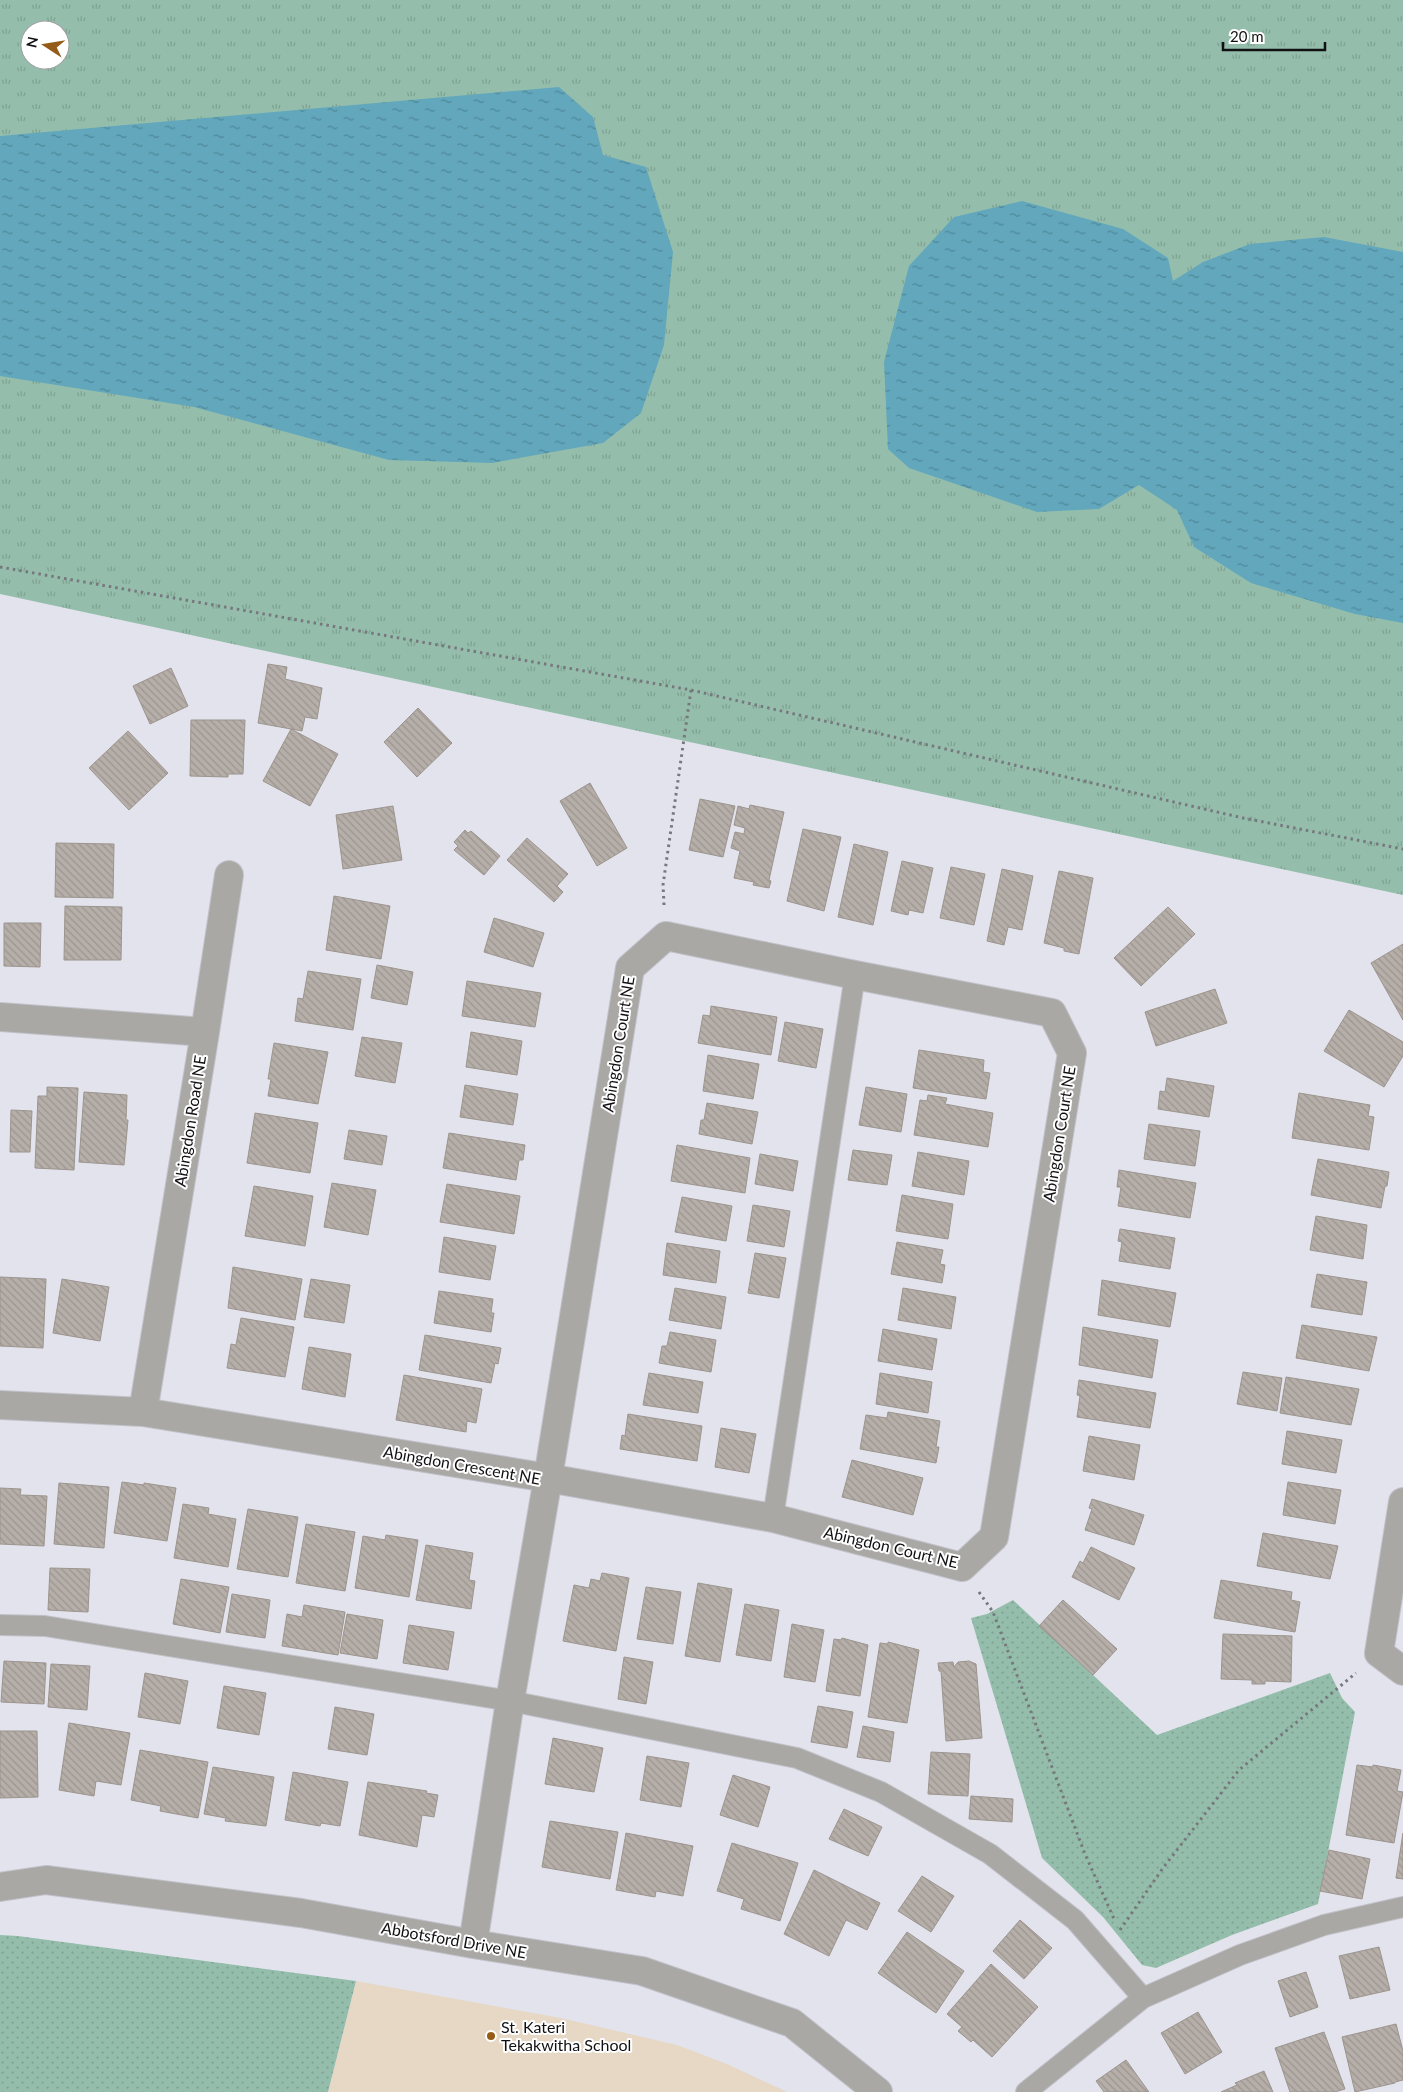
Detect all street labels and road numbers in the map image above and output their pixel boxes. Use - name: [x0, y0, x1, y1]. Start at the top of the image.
- street label: Abingdon Court NE: [597, 975, 638, 1113]
- street label: Abingdon Road NE: [170, 1054, 209, 1188]
- street label: Abingdon Court NE: [1038, 1065, 1079, 1203]
- street label: Abingdon Crescent NE: [382, 1441, 542, 1488]
- street label: Abingdon Court NE: [822, 1522, 960, 1571]
- street label: Abbotsford Drive NE: [380, 1917, 528, 1962]

